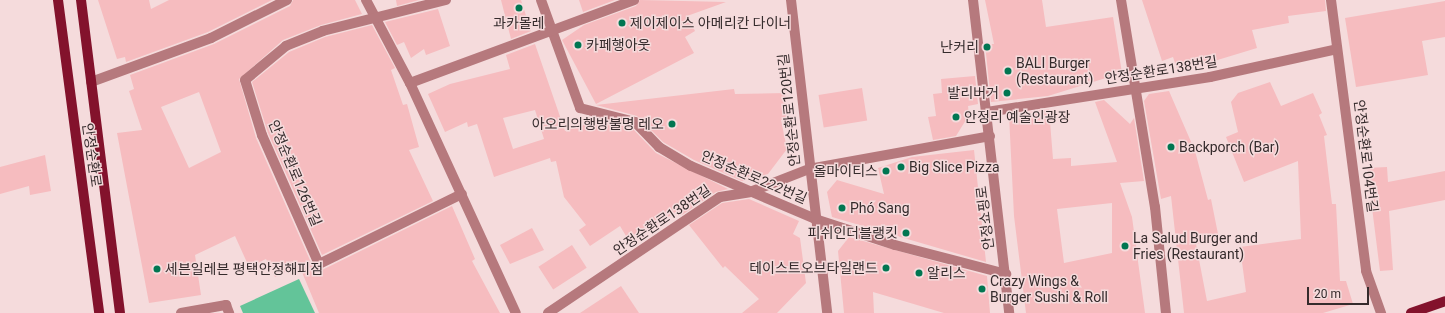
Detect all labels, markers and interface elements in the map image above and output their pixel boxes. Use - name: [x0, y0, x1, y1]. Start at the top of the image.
- marker: 과카몰레: [514, 3, 524, 13]
- place label: 과카몰레: [493, 15, 545, 31]
- place label: 제이제이스 아메리칸 다이너: [630, 15, 792, 31]
- marker: 제이제이스 아메리칸 다이너: [617, 18, 627, 28]
- place label: 카페행아웃: [586, 37, 650, 53]
- place label: 난커리: [940, 39, 979, 55]
- marker: 카페행아웃: [573, 40, 583, 50]
- marker: 난커리: [982, 42, 992, 52]
- street label: 안정순환로120번길: [775, 53, 803, 167]
- street label: 안정순환로138번길: [1104, 53, 1218, 87]
- place label: BALI Burger (Restaurant): [1016, 55, 1093, 88]
- marker: BALI Burger (Restaurant): [1003, 66, 1013, 76]
- place label: 발리버거: [947, 85, 999, 101]
- marker: 발리버거: [1002, 88, 1012, 98]
- street label: 안정순환로104번길: [1351, 99, 1381, 213]
- place label: 안정리 예술인광장: [964, 109, 1071, 125]
- marker: 안정리 예술인광장: [951, 112, 961, 122]
- place label: 아오리의행방불명 레오: [532, 116, 664, 132]
- street label: 안정순환로126번길: [265, 117, 325, 229]
- marker: 아오리의행방불명 레오: [667, 119, 677, 129]
- street label: 안정순환로: [79, 122, 105, 188]
- place label: Backporch (Bar): [1179, 139, 1279, 155]
- marker: Backporch (Bar): [1166, 142, 1176, 152]
- street label: 안정순환로222번길: [698, 147, 810, 207]
- place label: Big Slice Pizza: [909, 159, 1000, 175]
- marker: Big Slice Pizza: [896, 162, 906, 172]
- place label: 올마이티스: [814, 163, 878, 179]
- marker: 올마이티스: [881, 166, 891, 176]
- street label: 안정순환로138번길: [610, 181, 714, 259]
- street label: 안정쇼핑로: [973, 185, 997, 251]
- place label: Phó Sang: [850, 200, 910, 216]
- marker: Phó Sang: [837, 203, 847, 213]
- place label: 피쉬인더블랭킷: [808, 225, 898, 241]
- marker: 피쉬인더블랭킷: [901, 228, 911, 238]
- place label: La Salud Burger and Fries (Restaurant): [1133, 230, 1258, 262]
- marker: La Salud Burger and Fries (Restaurant): [1120, 241, 1130, 251]
- place label: 테이스트오브타일랜드: [749, 260, 878, 276]
- place label: 세븐일레븐 평택안정해피점: [165, 261, 323, 277]
- marker: 테이스트오브타일랜드: [881, 263, 891, 273]
- marker: 세븐일레븐 평택안정해피점: [152, 264, 162, 274]
- place label: 알리스: [927, 265, 966, 281]
- marker: 알리스: [914, 268, 924, 278]
- place label: Crazy Wings & Burger Sushi & Roll: [990, 273, 1108, 306]
- scale bar: [1309, 279, 1371, 305]
- marker: Crazy Wings & Burger Sushi & Roll: [977, 284, 987, 294]
- text: 20 m: [1314, 287, 1341, 301]

